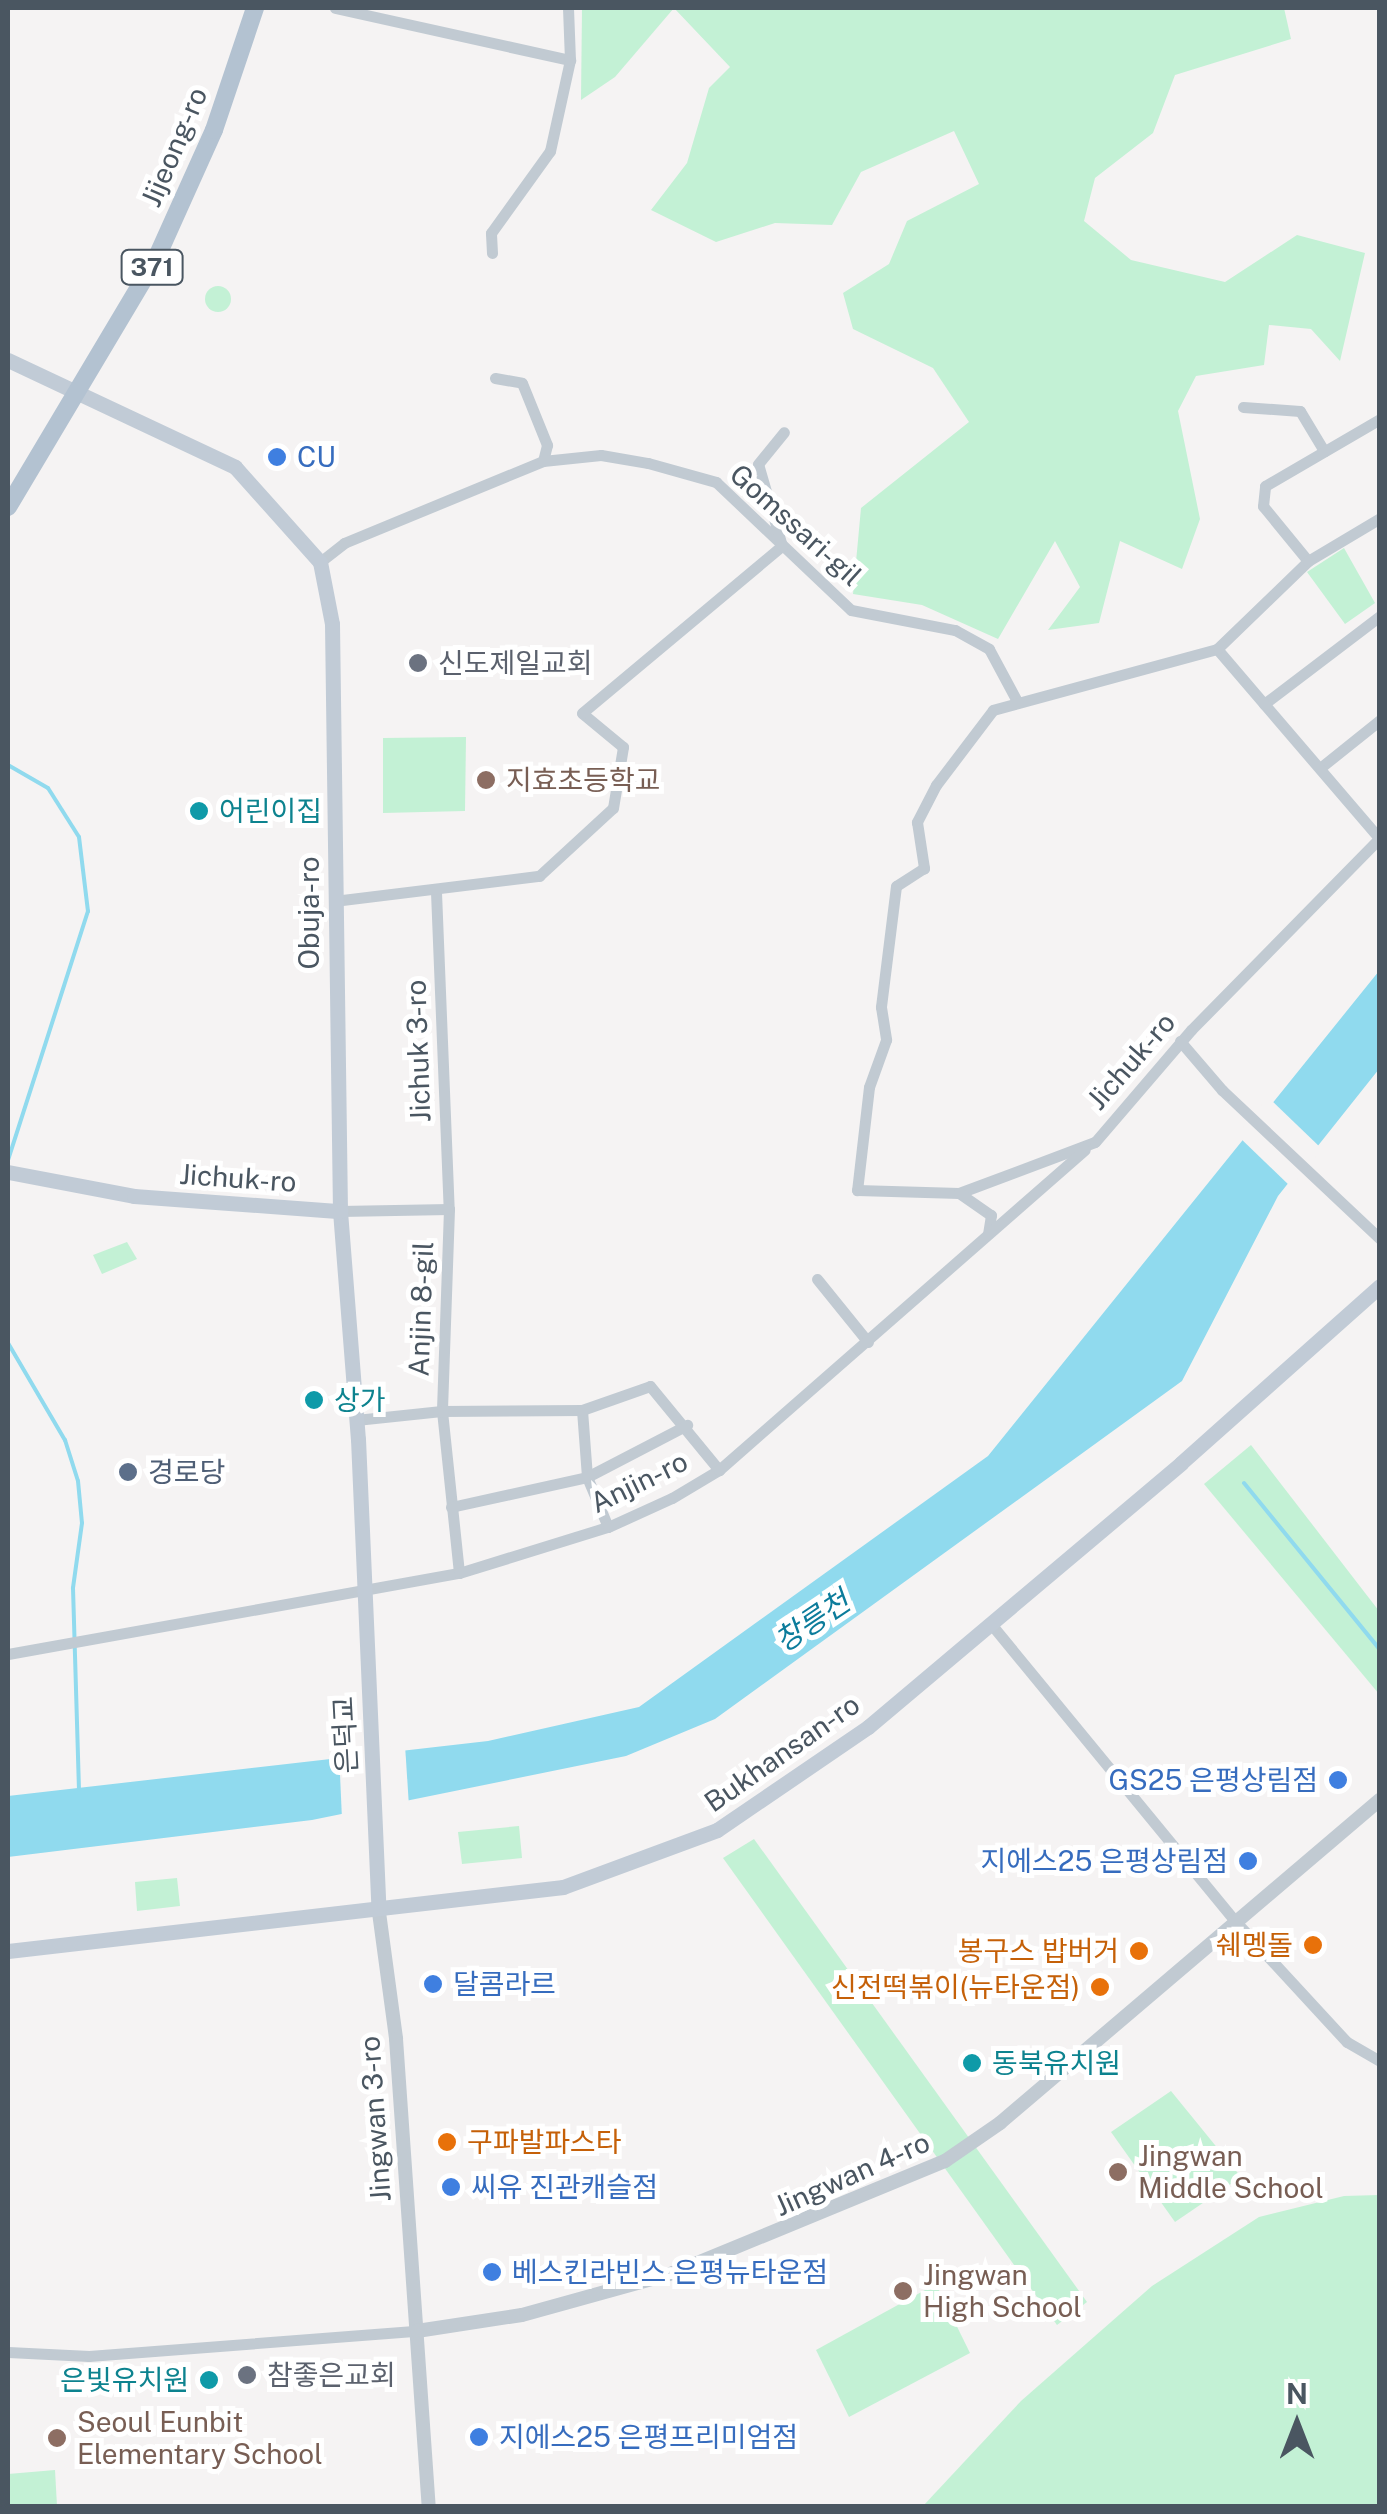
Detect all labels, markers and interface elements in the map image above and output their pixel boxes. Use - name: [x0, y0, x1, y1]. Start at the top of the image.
- street label: Jijeong-ro: [134, 82, 214, 212]
- road number: 371: [120, 247, 184, 287]
- place label: CU: [297, 440, 336, 474]
- marker: CU: [266, 446, 288, 468]
- street label: Gomssari-gil: [723, 457, 869, 593]
- place label: 신도제일교회: [438, 646, 593, 680]
- marker: 신도제일교회: [407, 652, 429, 674]
- place label: 지효초등학교: [506, 763, 661, 797]
- marker: 지효초등학교: [475, 769, 497, 791]
- place label: 어린이집: [219, 794, 322, 828]
- marker: 어린이집: [188, 800, 210, 822]
- street label: Obuja-ro: [292, 856, 326, 970]
- street label: Jichuk 3-ro: [399, 979, 437, 1123]
- street label: Jichuk-ro: [1080, 1006, 1182, 1116]
- street label: Jichuk-ro: [178, 1157, 298, 1199]
- street label: Anjin 8-gil: [402, 1241, 440, 1377]
- place label: 상가: [334, 1383, 386, 1417]
- marker: 상가: [303, 1389, 325, 1411]
- street label: Anjin-ro: [585, 1444, 693, 1520]
- place label: 경로당: [148, 1455, 225, 1489]
- marker: 경로당: [117, 1461, 139, 1483]
- water label: 창릉천: [768, 1583, 856, 1659]
- street label: Bukhansan-ro: [698, 1687, 866, 1819]
- street label: 은덕교: [326, 1696, 364, 1774]
- place label: GS25 은평상림점: [1109, 1763, 1318, 1797]
- marker: GS25 은평상림점: [1327, 1769, 1349, 1791]
- place label: 지에스25 은평상림점: [980, 1844, 1228, 1878]
- marker: 지에스25 은평상림점: [1237, 1850, 1259, 1872]
- place label: 쉐멩돌: [1216, 1928, 1293, 1962]
- place label: 봉구스 밥버거: [958, 1934, 1119, 1968]
- marker: 쉐멩돌: [1302, 1934, 1324, 1956]
- marker: 봉구스 밥버거: [1128, 1940, 1150, 1962]
- place label: 달콤라르: [453, 1967, 556, 2001]
- place label: 신전떡볶이(뉴타운점): [831, 1970, 1080, 2004]
- marker: 달콤라르: [422, 1973, 444, 1995]
- marker: 신전떡볶이(뉴타운점): [1089, 1976, 1111, 1998]
- street label: Jingwan 3-ro: [352, 2035, 398, 2203]
- place label: 동북유치원: [992, 2046, 1121, 2080]
- marker: 동북유치원: [961, 2052, 983, 2074]
- place label: 구파발파스타: [467, 2125, 622, 2159]
- street label: Jingwan 4-ro: [769, 2125, 935, 2223]
- marker: 구파발파스타: [436, 2131, 458, 2153]
- place label: Jingwan Middle School: [1138, 2139, 1324, 2205]
- marker: Jingwan Middle School: [1107, 2161, 1129, 2183]
- place label: 씨유 진관캐슬점: [471, 2170, 658, 2204]
- marker: 씨유 진관캐슬점: [440, 2176, 462, 2198]
- place label: 베스킨라빈스 은평뉴타운점: [512, 2255, 828, 2289]
- place label: Jingwan High School: [923, 2258, 1082, 2324]
- marker: 베스킨라빈스 은평뉴타운점: [481, 2261, 503, 2283]
- marker: Jingwan High School: [892, 2280, 914, 2302]
- place label: 참좋은교회: [267, 2358, 396, 2392]
- place label: 은빛유치원: [60, 2363, 189, 2397]
- marker: 참좋은교회: [236, 2364, 258, 2386]
- marker: 은빛유치원: [198, 2369, 220, 2391]
- north arrow: [1247, 2374, 1347, 2474]
- text: N: [1286, 2377, 1308, 2410]
- place label: Seoul Eunbit Elementary School: [77, 2405, 323, 2471]
- place label: 지에스25 은평프리미엄점: [499, 2420, 798, 2454]
- marker: 지에스25 은평프리미엄점: [468, 2426, 490, 2448]
- marker: Seoul Eunbit Elementary School: [46, 2427, 68, 2449]

